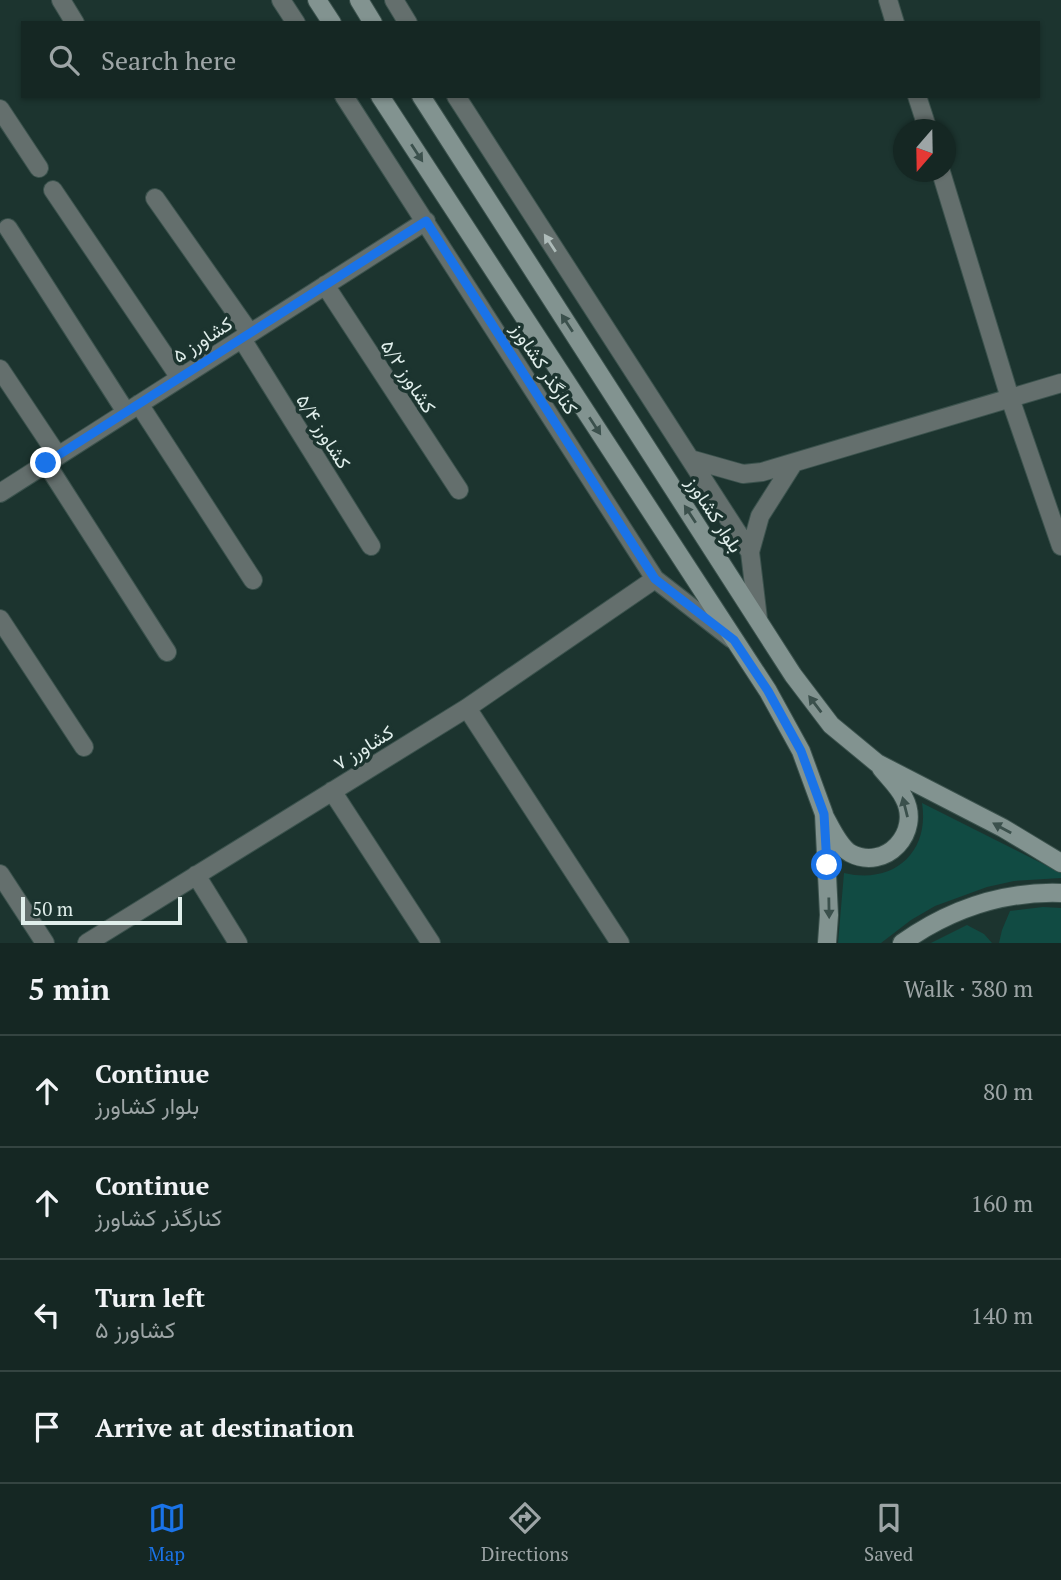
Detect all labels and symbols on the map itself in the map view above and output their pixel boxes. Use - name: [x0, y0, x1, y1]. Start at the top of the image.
- north arrow: [893, 119, 956, 182]
- one-way arrow: [410, 144, 423, 163]
- one-way arrow: [544, 233, 557, 252]
- street label: کشاورز ۵: [167, 310, 237, 368]
- one-way arrow: [560, 313, 573, 332]
- street label: کنارگذر کشاورز: [505, 316, 584, 419]
- street label: کشاورز ۵/۲: [376, 334, 442, 418]
- street label: کشاورز ۵/۴: [291, 389, 357, 473]
- one-way arrow: [588, 417, 601, 436]
- route end: [30, 447, 61, 478]
- street label: بلوار کشاورز: [680, 470, 749, 557]
- one-way arrow: [683, 505, 697, 523]
- one-way arrow: [808, 695, 822, 713]
- street label: کشاورز ۷: [328, 719, 398, 775]
- one-way arrow: [899, 795, 910, 817]
- one-way arrow: [993, 822, 1012, 834]
- route start: [811, 849, 842, 880]
- scale bar: [21, 894, 182, 926]
- one-way arrow: [823, 897, 834, 919]

